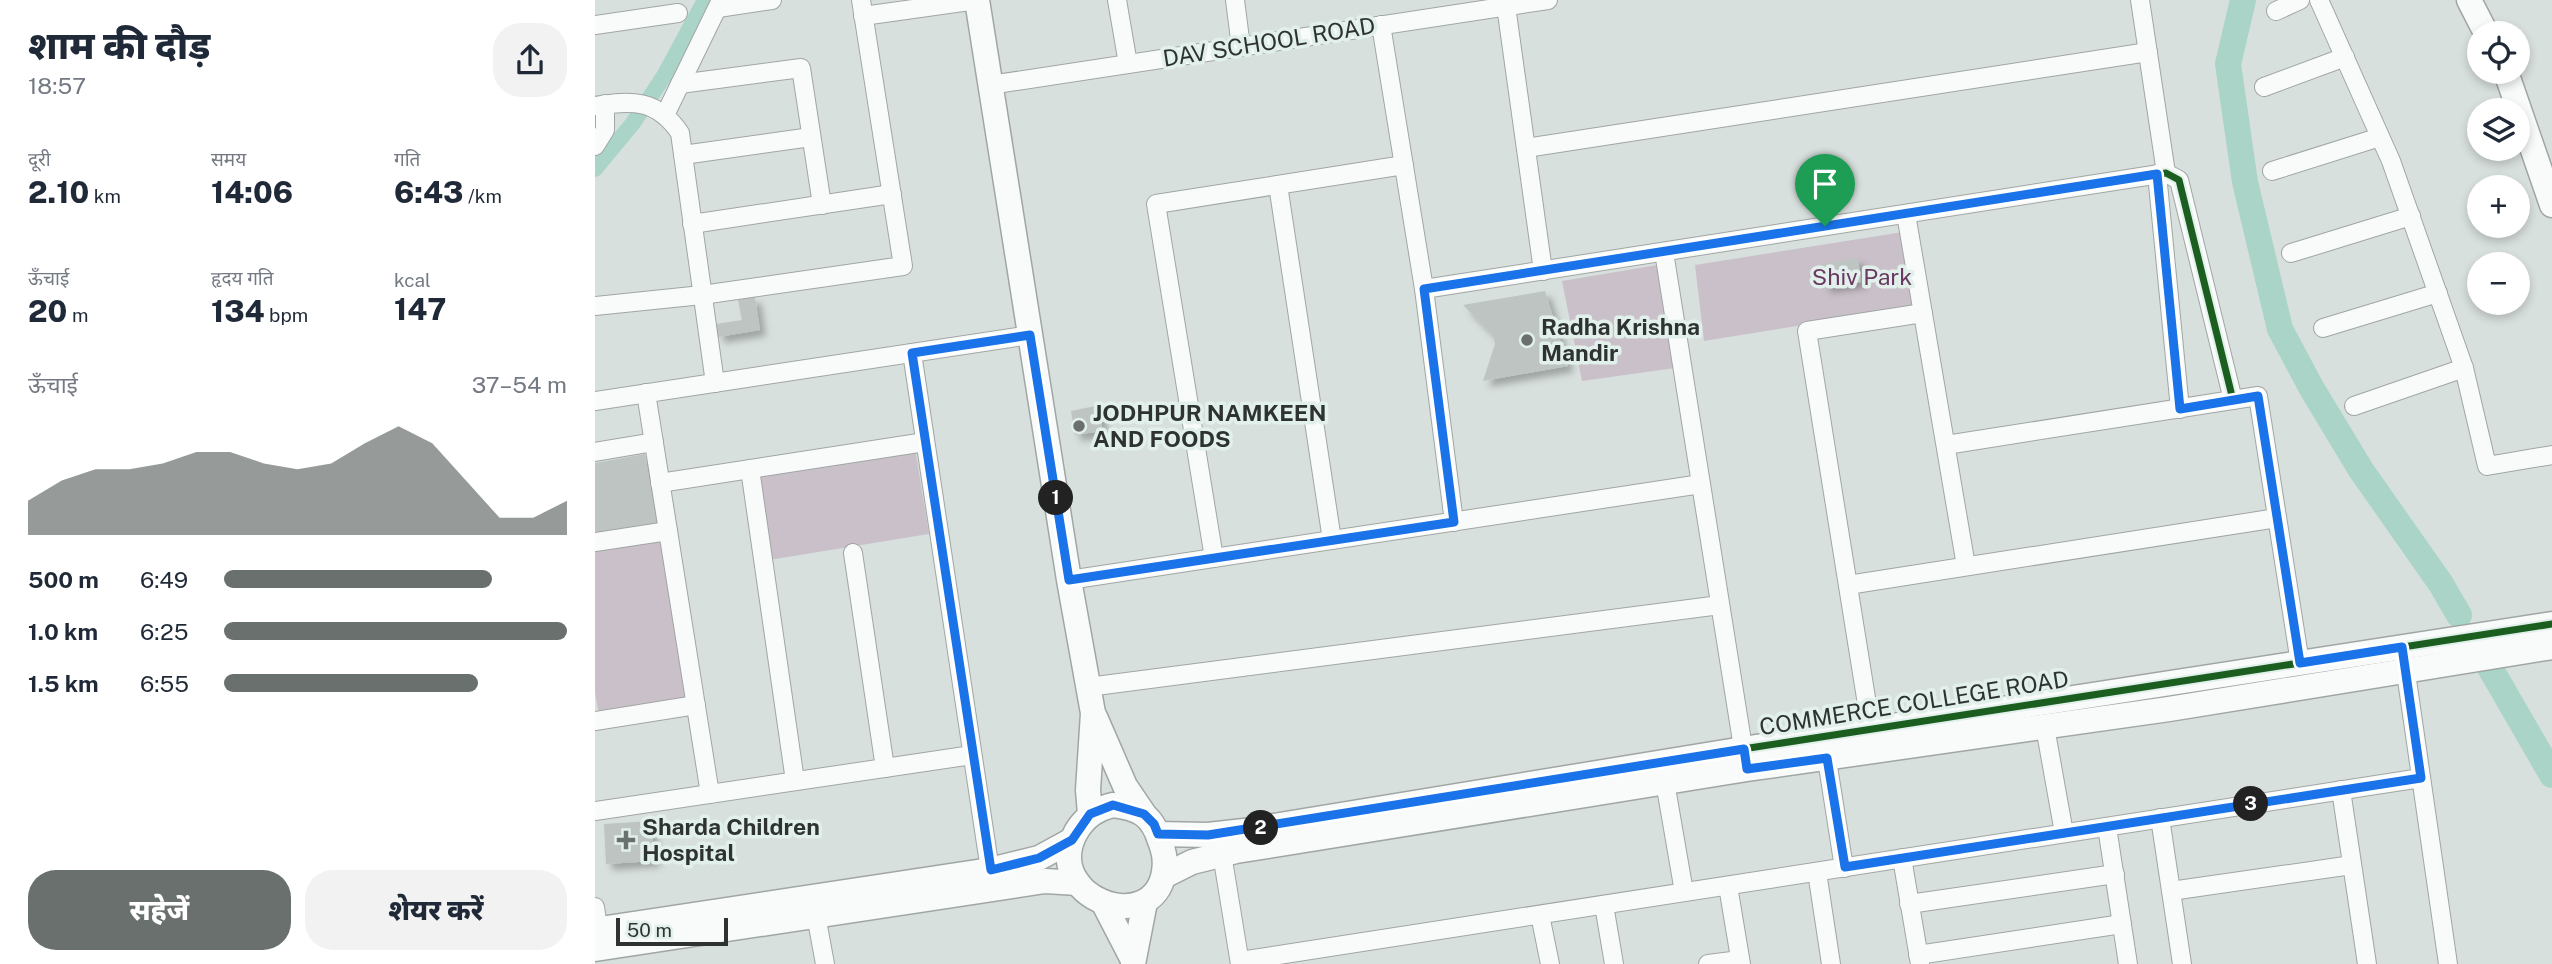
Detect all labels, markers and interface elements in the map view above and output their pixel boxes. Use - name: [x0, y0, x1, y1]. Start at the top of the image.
- street label: DAV SCHOOL ROAD: [1161, 11, 1377, 72]
- map controls: [2467, 21, 2530, 315]
- button: locate: [2467, 21, 2530, 84]
- text: शाम की दौड़: [28, 23, 210, 68]
- button: share: [493, 23, 567, 97]
- text: 18:57: [28, 72, 86, 99]
- button: layers: [2467, 98, 2530, 161]
- text: दूरी: [28, 148, 51, 170]
- text: समय: [211, 148, 246, 170]
- text: गति: [394, 148, 420, 170]
- pin: [1795, 154, 1855, 226]
- icon: arrive: [1806, 165, 1844, 203]
- text: 2.10: [28, 174, 89, 210]
- text: 14:06: [211, 174, 293, 210]
- text: 6:43: [394, 174, 463, 210]
- button: +: [2467, 175, 2530, 238]
- text: km: [89, 185, 121, 207]
- text: /km: [463, 185, 502, 207]
- button: −: [2467, 252, 2530, 315]
- park label: Shiv Park: [1812, 263, 1912, 290]
- text: ऊँचाई: [28, 267, 69, 289]
- text: हृदय गति: [211, 267, 274, 289]
- text: kcal: [394, 269, 431, 291]
- text: 147: [394, 291, 446, 327]
- text: 20: [28, 293, 67, 329]
- text: 134: [211, 293, 265, 329]
- text: m: [67, 304, 88, 326]
- text: bpm: [265, 304, 308, 326]
- place label: Radha Krishna Mandir: [1541, 313, 1700, 366]
- marker: Radha Krishna Mandir: [1519, 332, 1535, 348]
- text: ऊँचाई: [28, 371, 78, 398]
- text: 37–54 m: [472, 371, 567, 398]
- place label: JODHPUR NAMKEEN AND FOODS: [1093, 399, 1326, 452]
- marker: JODHPUR NAMKEEN AND FOODS: [1071, 418, 1087, 434]
- pin: 1: [1039, 480, 1073, 516]
- text: 1: [1051, 486, 1060, 508]
- text: 500 m: [28, 566, 99, 593]
- text: 6:49: [140, 566, 188, 593]
- text: 1.0 km: [28, 618, 98, 645]
- text: 6:25: [140, 618, 188, 645]
- street label: COMMERCE COLLEGE ROAD: [1757, 665, 2071, 740]
- text: 1.5 km: [28, 670, 99, 697]
- text: 6:55: [140, 670, 189, 697]
- pin: 3: [2233, 786, 2269, 822]
- text: 3: [2244, 792, 2257, 814]
- pin: 2: [1243, 810, 1279, 846]
- place label: Sharda Children Hospital: [642, 813, 820, 866]
- text: 2: [1254, 816, 1267, 838]
- marker: Sharda Children Hospital: [616, 830, 636, 850]
- button: सहेजें: [28, 870, 291, 950]
- button: शेयर करें: [305, 870, 567, 950]
- scale bar: [616, 915, 728, 947]
- text: 50 m: [627, 919, 672, 941]

